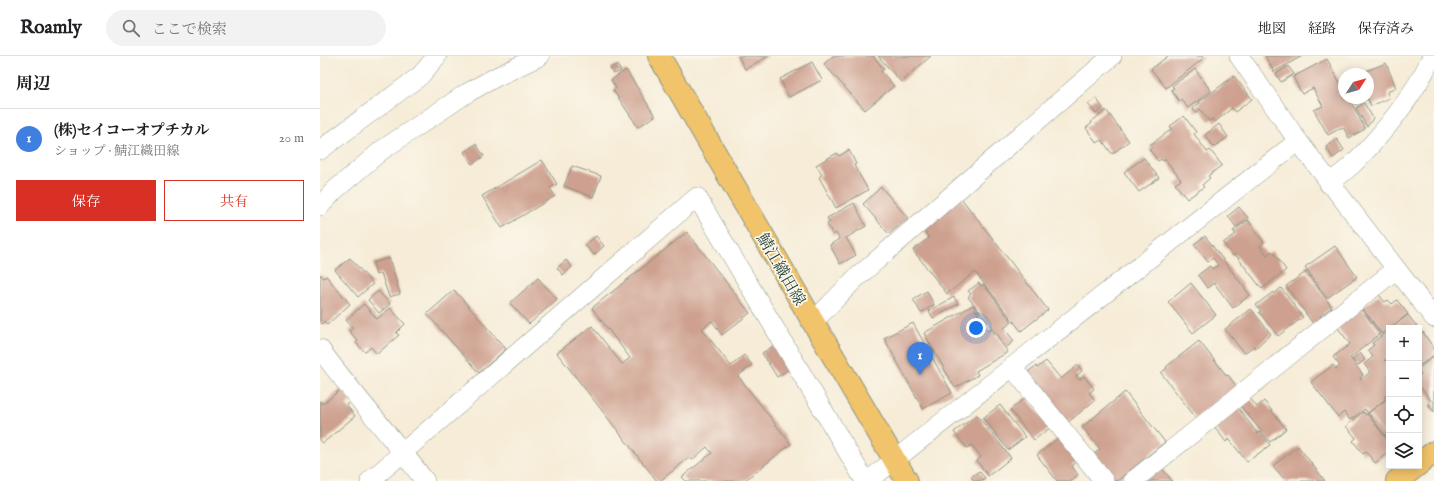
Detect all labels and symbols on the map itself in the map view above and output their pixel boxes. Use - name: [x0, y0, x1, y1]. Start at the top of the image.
- north arrow: [1338, 68, 1374, 104]
- street label: 鯖江織田線: [752, 230, 809, 310]
- your location: [966, 318, 986, 338]
- pin: 1: [907, 342, 933, 375]

